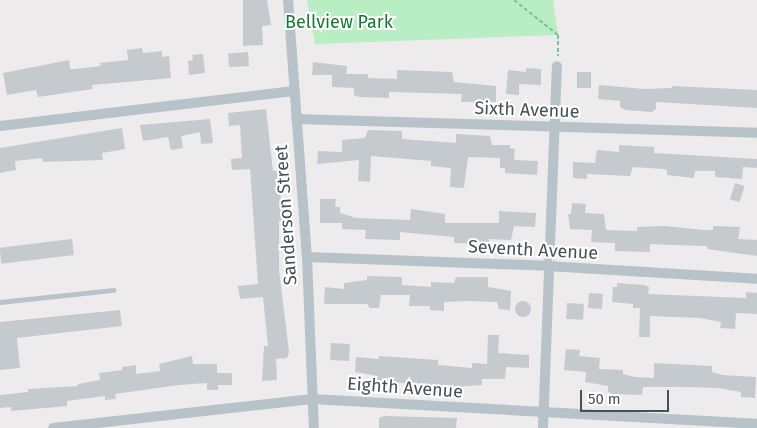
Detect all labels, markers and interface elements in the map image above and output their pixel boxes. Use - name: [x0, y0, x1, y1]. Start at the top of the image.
- park label: Bellview Park: [285, 11, 393, 33]
- street label: Sixth Avenue: [474, 97, 580, 123]
- street label: Sanderson Street: [270, 144, 302, 286]
- street label: Seventh Avenue: [467, 236, 599, 264]
- street label: Eighth Avenue: [346, 373, 464, 403]
- scale bar: [582, 380, 671, 412]
- text: 50 m: [588, 390, 621, 408]

